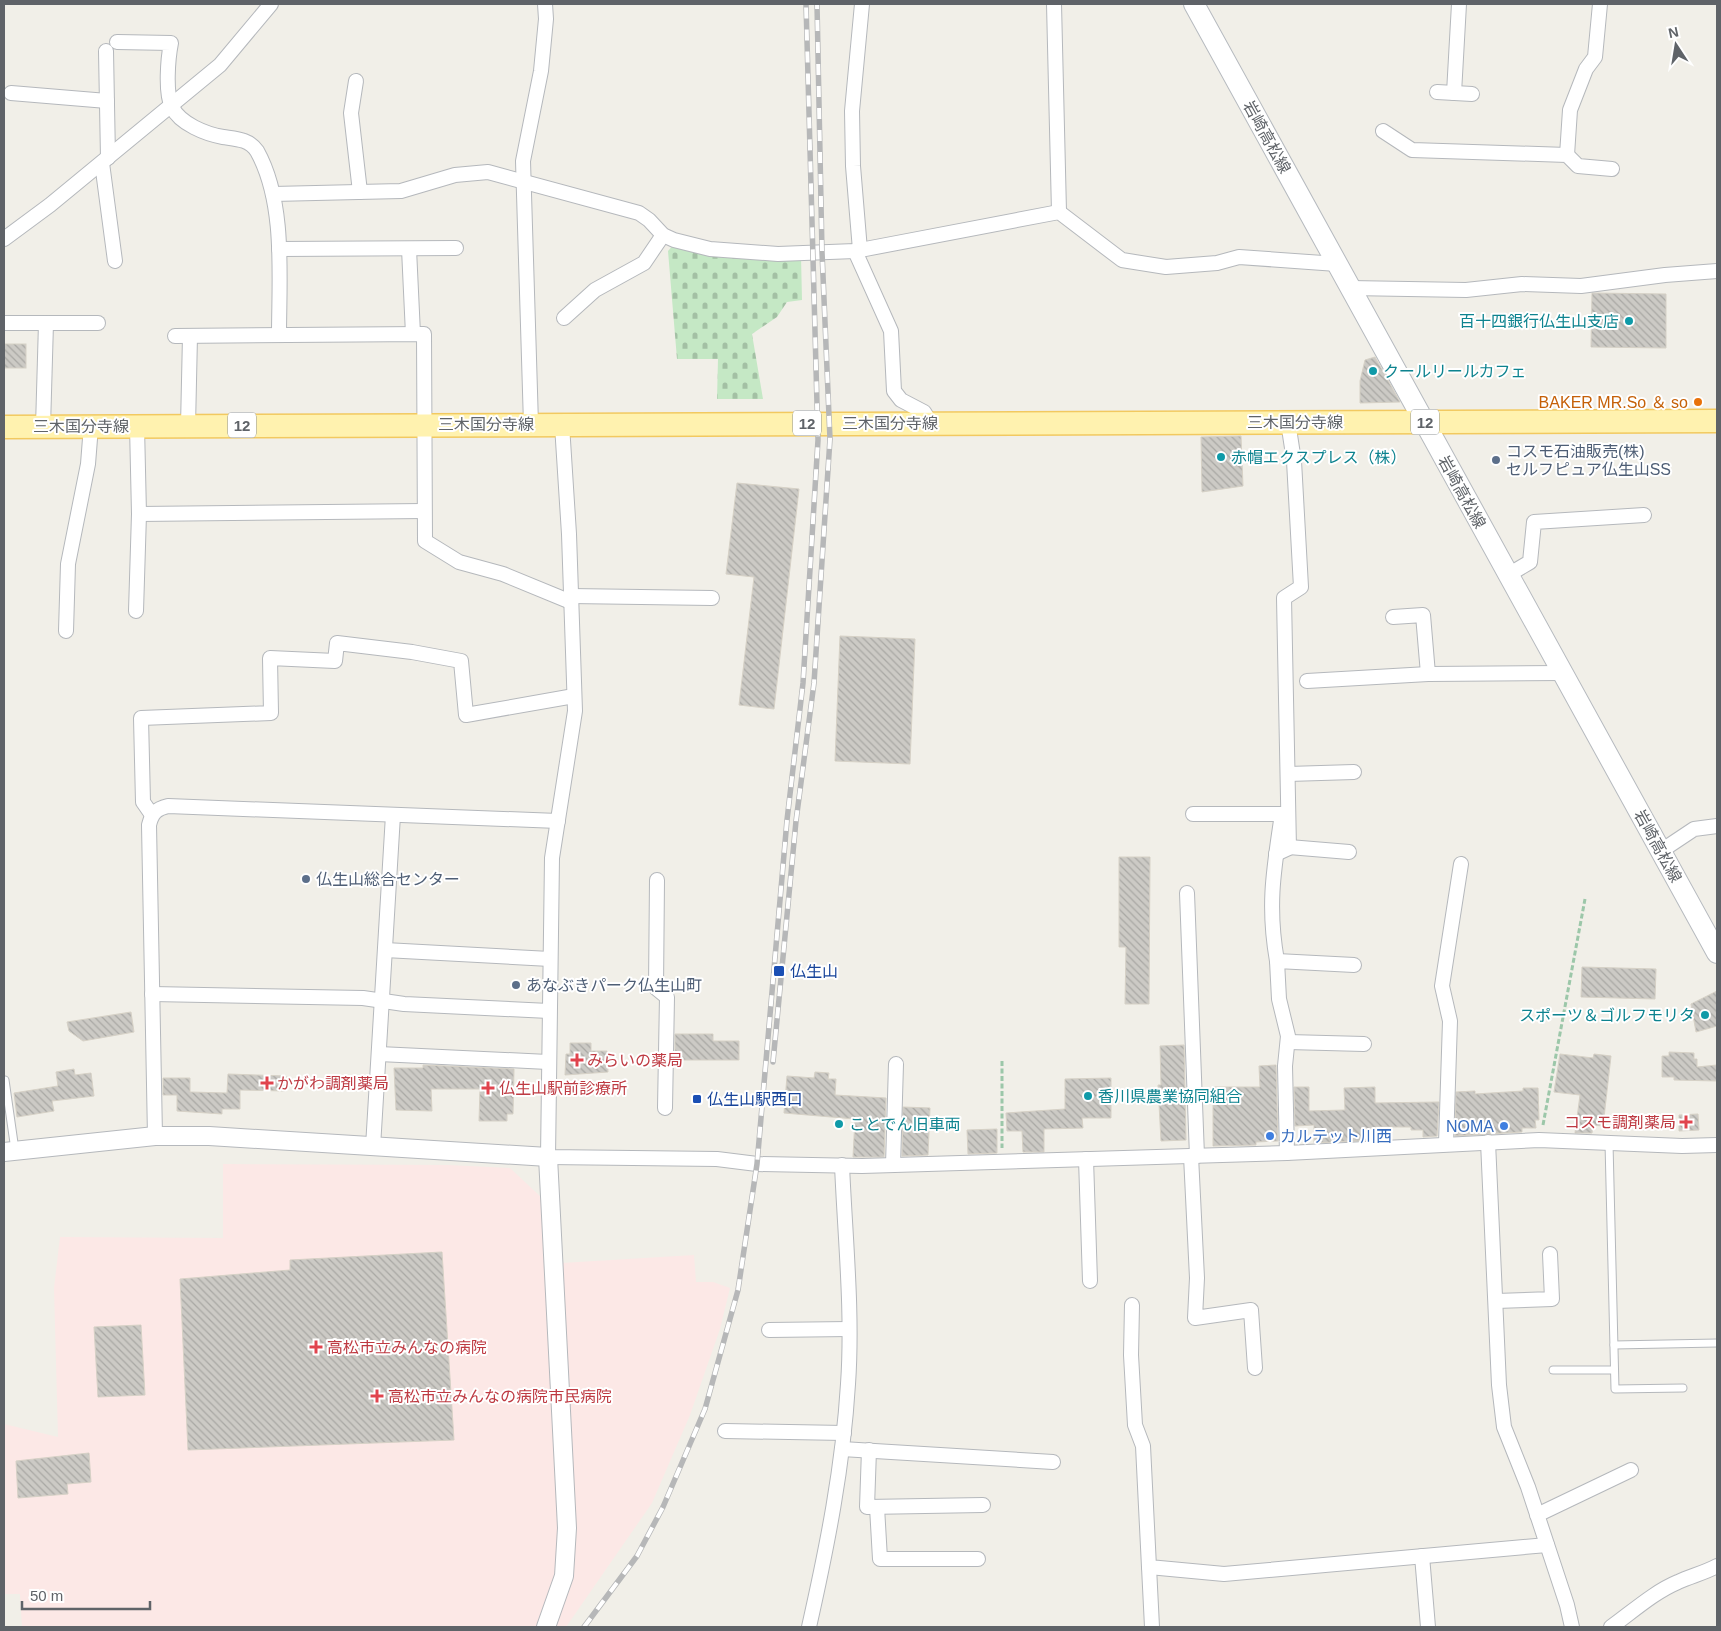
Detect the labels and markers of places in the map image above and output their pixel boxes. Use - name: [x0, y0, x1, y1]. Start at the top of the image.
- place label: 百十四銀行仏生山支店: [1459, 313, 1619, 330]
- marker: 百十四銀行仏生山支店: [1623, 315, 1635, 327]
- place label: クールリールカフェ: [1383, 363, 1527, 380]
- marker: クールリールカフェ: [1367, 365, 1379, 377]
- place label: BAKER MR.So ＆ so: [1539, 394, 1688, 411]
- marker: BAKER MR.So ＆ so: [1692, 396, 1704, 408]
- place label: コスモ石油販売(株) セルフピュア仏生山SS: [1506, 443, 1671, 478]
- place label: 赤帽エクスプレス（株）: [1231, 449, 1407, 466]
- marker: 赤帽エクスプレス（株）: [1215, 451, 1227, 463]
- marker: コスモ石油販売(株) セルフピュア仏生山SS: [1490, 454, 1502, 466]
- place label: 仏生山総合センター: [316, 871, 460, 888]
- marker: 仏生山総合センター: [300, 873, 312, 885]
- place label: 仏生山: [790, 963, 838, 980]
- marker: 仏生山: [772, 964, 786, 978]
- place label: あなぶきパーク仏生山町: [526, 977, 702, 994]
- marker: あなぶきパーク仏生山町: [510, 979, 522, 991]
- place label: スポーツ＆ゴルフモリタ: [1519, 1007, 1695, 1024]
- marker: スポーツ＆ゴルフモリタ: [1699, 1009, 1711, 1021]
- place label: みらいの薬局: [587, 1052, 683, 1069]
- marker: みらいの薬局: [571, 1054, 583, 1066]
- place label: かがわ調剤薬局: [277, 1075, 389, 1092]
- marker: かがわ調剤薬局: [261, 1077, 273, 1089]
- place label: 仏生山駅前診療所: [499, 1080, 627, 1097]
- marker: 仏生山駅前診療所: [481, 1081, 495, 1095]
- place label: 香川県農業協同組合: [1098, 1088, 1242, 1105]
- marker: 香川県農業協同組合: [1082, 1090, 1094, 1102]
- place label: 仏生山駅西口: [707, 1091, 803, 1108]
- marker: 仏生山駅西口: [691, 1093, 703, 1105]
- place label: コスモ調剤薬局: [1564, 1114, 1676, 1131]
- place label: ことでん旧車両: [849, 1116, 961, 1133]
- marker: コスモ調剤薬局: [1680, 1116, 1692, 1128]
- marker: ことでん旧車両: [833, 1118, 845, 1130]
- place label: NOMA: [1446, 1118, 1494, 1135]
- marker: NOMA: [1498, 1120, 1510, 1132]
- place label: カルテット川西: [1280, 1128, 1392, 1145]
- marker: カルテット川西: [1264, 1130, 1276, 1142]
- place label: 高松市立みんなの病院: [327, 1339, 487, 1356]
- marker: 高松市立みんなの病院: [309, 1340, 323, 1354]
- place label: 高松市立みんなの病院市民病院: [388, 1388, 612, 1405]
- marker: 高松市立みんなの病院市民病院: [370, 1389, 384, 1403]

